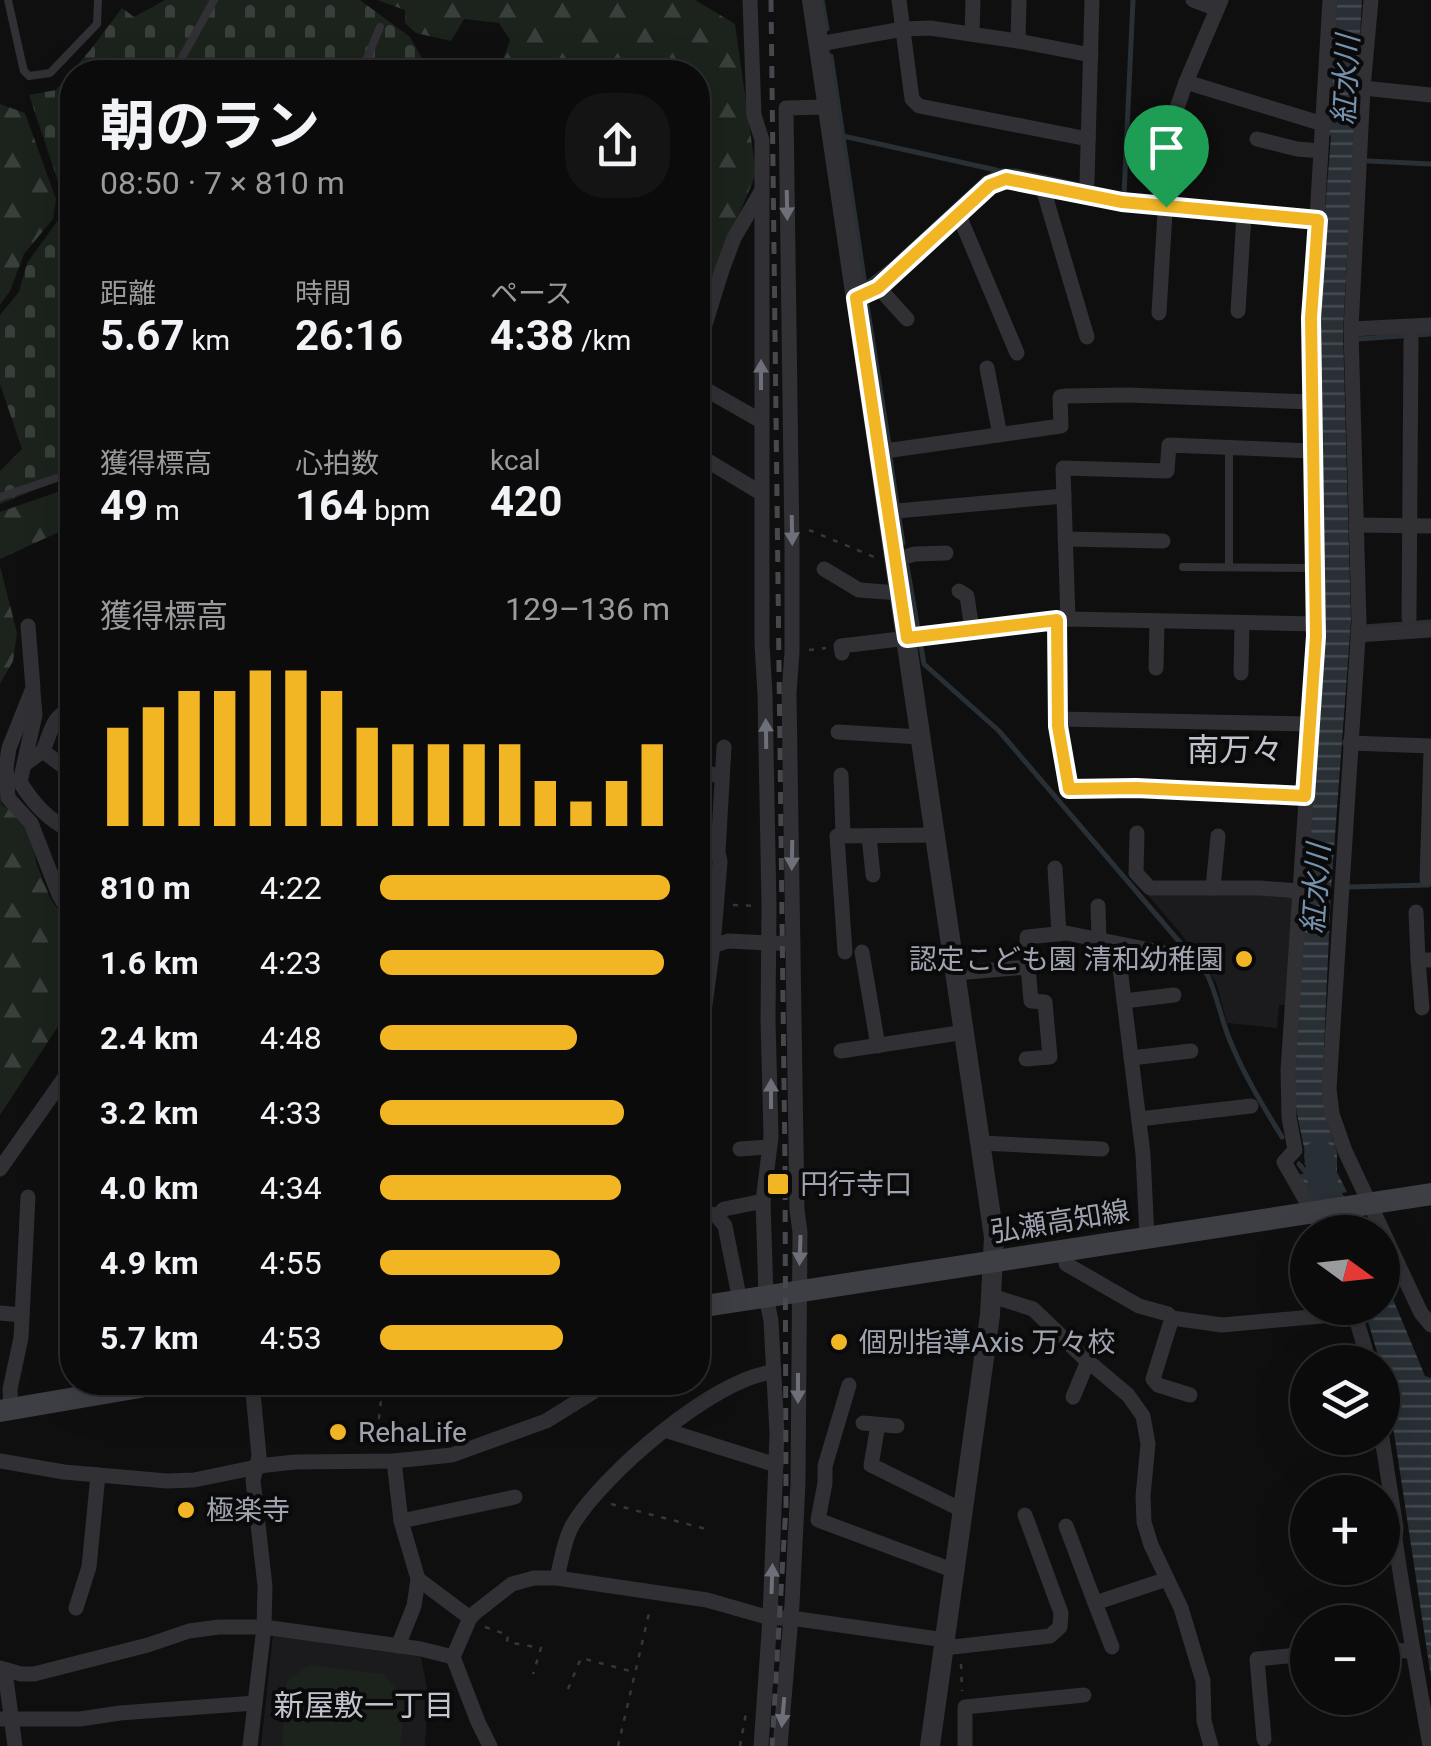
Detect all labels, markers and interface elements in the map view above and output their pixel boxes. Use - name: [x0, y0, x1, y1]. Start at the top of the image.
- water label: 紅水川: [1326, 31, 1365, 126]
- button: share: [565, 93, 670, 198]
- text: 朝のラン: [100, 94, 320, 158]
- pin: [1124, 105, 1209, 208]
- icon: arrive: [1139, 120, 1194, 175]
- text: 08:50 · 7 × 810 m: [100, 164, 345, 202]
- one-way arrow: [779, 190, 795, 222]
- text: 距離: [100, 277, 156, 310]
- text: 時間: [295, 277, 351, 310]
- text: ペース: [490, 277, 573, 310]
- text: 5.67: [100, 311, 184, 360]
- text: 26:16: [295, 311, 403, 360]
- text: 4:38: [490, 311, 574, 360]
- text: km: [184, 324, 230, 357]
- text: /km: [574, 324, 631, 357]
- one-way arrow: [753, 358, 769, 390]
- text: kcal: [490, 444, 541, 477]
- text: 獲得標高: [100, 447, 212, 480]
- text: 心拍数: [295, 447, 379, 480]
- text: 420: [490, 477, 562, 526]
- text: 49: [100, 481, 148, 530]
- text: 164: [295, 481, 367, 530]
- text: m: [148, 494, 180, 527]
- text: bpm: [367, 494, 430, 527]
- one-way arrow: [784, 515, 800, 547]
- text: 129–136 m: [505, 590, 670, 628]
- text: 獲得標高: [100, 597, 228, 635]
- one-way arrow: [758, 718, 774, 750]
- district label: 南万々: [1187, 731, 1283, 769]
- one-way arrow: [784, 840, 800, 872]
- water label: 紅水川: [1295, 840, 1336, 935]
- text: 810 m: [100, 869, 191, 907]
- text: 4:22: [260, 869, 322, 907]
- place label: 認定こども園 清和幼稚園: [909, 943, 1224, 976]
- text: 1.6 km: [100, 944, 199, 982]
- text: 4:23: [260, 944, 322, 982]
- marker: 認定こども園 清和幼稚園: [1233, 948, 1255, 970]
- text: 2.4 km: [100, 1019, 199, 1057]
- text: 4:48: [260, 1019, 322, 1057]
- one-way arrow: [763, 1077, 779, 1109]
- text: 3.2 km: [100, 1094, 199, 1132]
- text: 4:33: [260, 1094, 322, 1132]
- place label: 円行寺口: [800, 1168, 912, 1201]
- text: 4.0 km: [100, 1169, 199, 1207]
- text: 4:34: [260, 1169, 322, 1207]
- marker: 円行寺口: [765, 1171, 791, 1197]
- street label: 弘瀬高知線: [988, 1194, 1132, 1249]
- north arrow: [1290, 1215, 1400, 1325]
- map controls: [1290, 1215, 1400, 1715]
- one-way arrow: [791, 1234, 807, 1266]
- text: 4.9 km: [100, 1244, 199, 1282]
- text: 4:55: [260, 1244, 322, 1282]
- text: 5.7 km: [100, 1319, 199, 1357]
- text: 4:53: [260, 1319, 322, 1357]
- place label: 個別指導Axis 万々校: [859, 1326, 1115, 1359]
- marker: 個別指導Axis 万々校: [828, 1331, 850, 1353]
- button: layers: [1290, 1345, 1400, 1455]
- one-way arrow: [790, 1372, 806, 1404]
- place label: RehaLife: [358, 1416, 467, 1449]
- marker: RehaLife: [327, 1421, 349, 1443]
- button: +: [1290, 1475, 1400, 1585]
- place label: 極楽寺: [206, 1494, 290, 1527]
- marker: 極楽寺: [175, 1499, 197, 1521]
- one-way arrow: [764, 1562, 780, 1594]
- button: −: [1290, 1605, 1400, 1715]
- district label: 新屋敷一丁目: [274, 1688, 454, 1723]
- one-way arrow: [775, 1697, 791, 1728]

